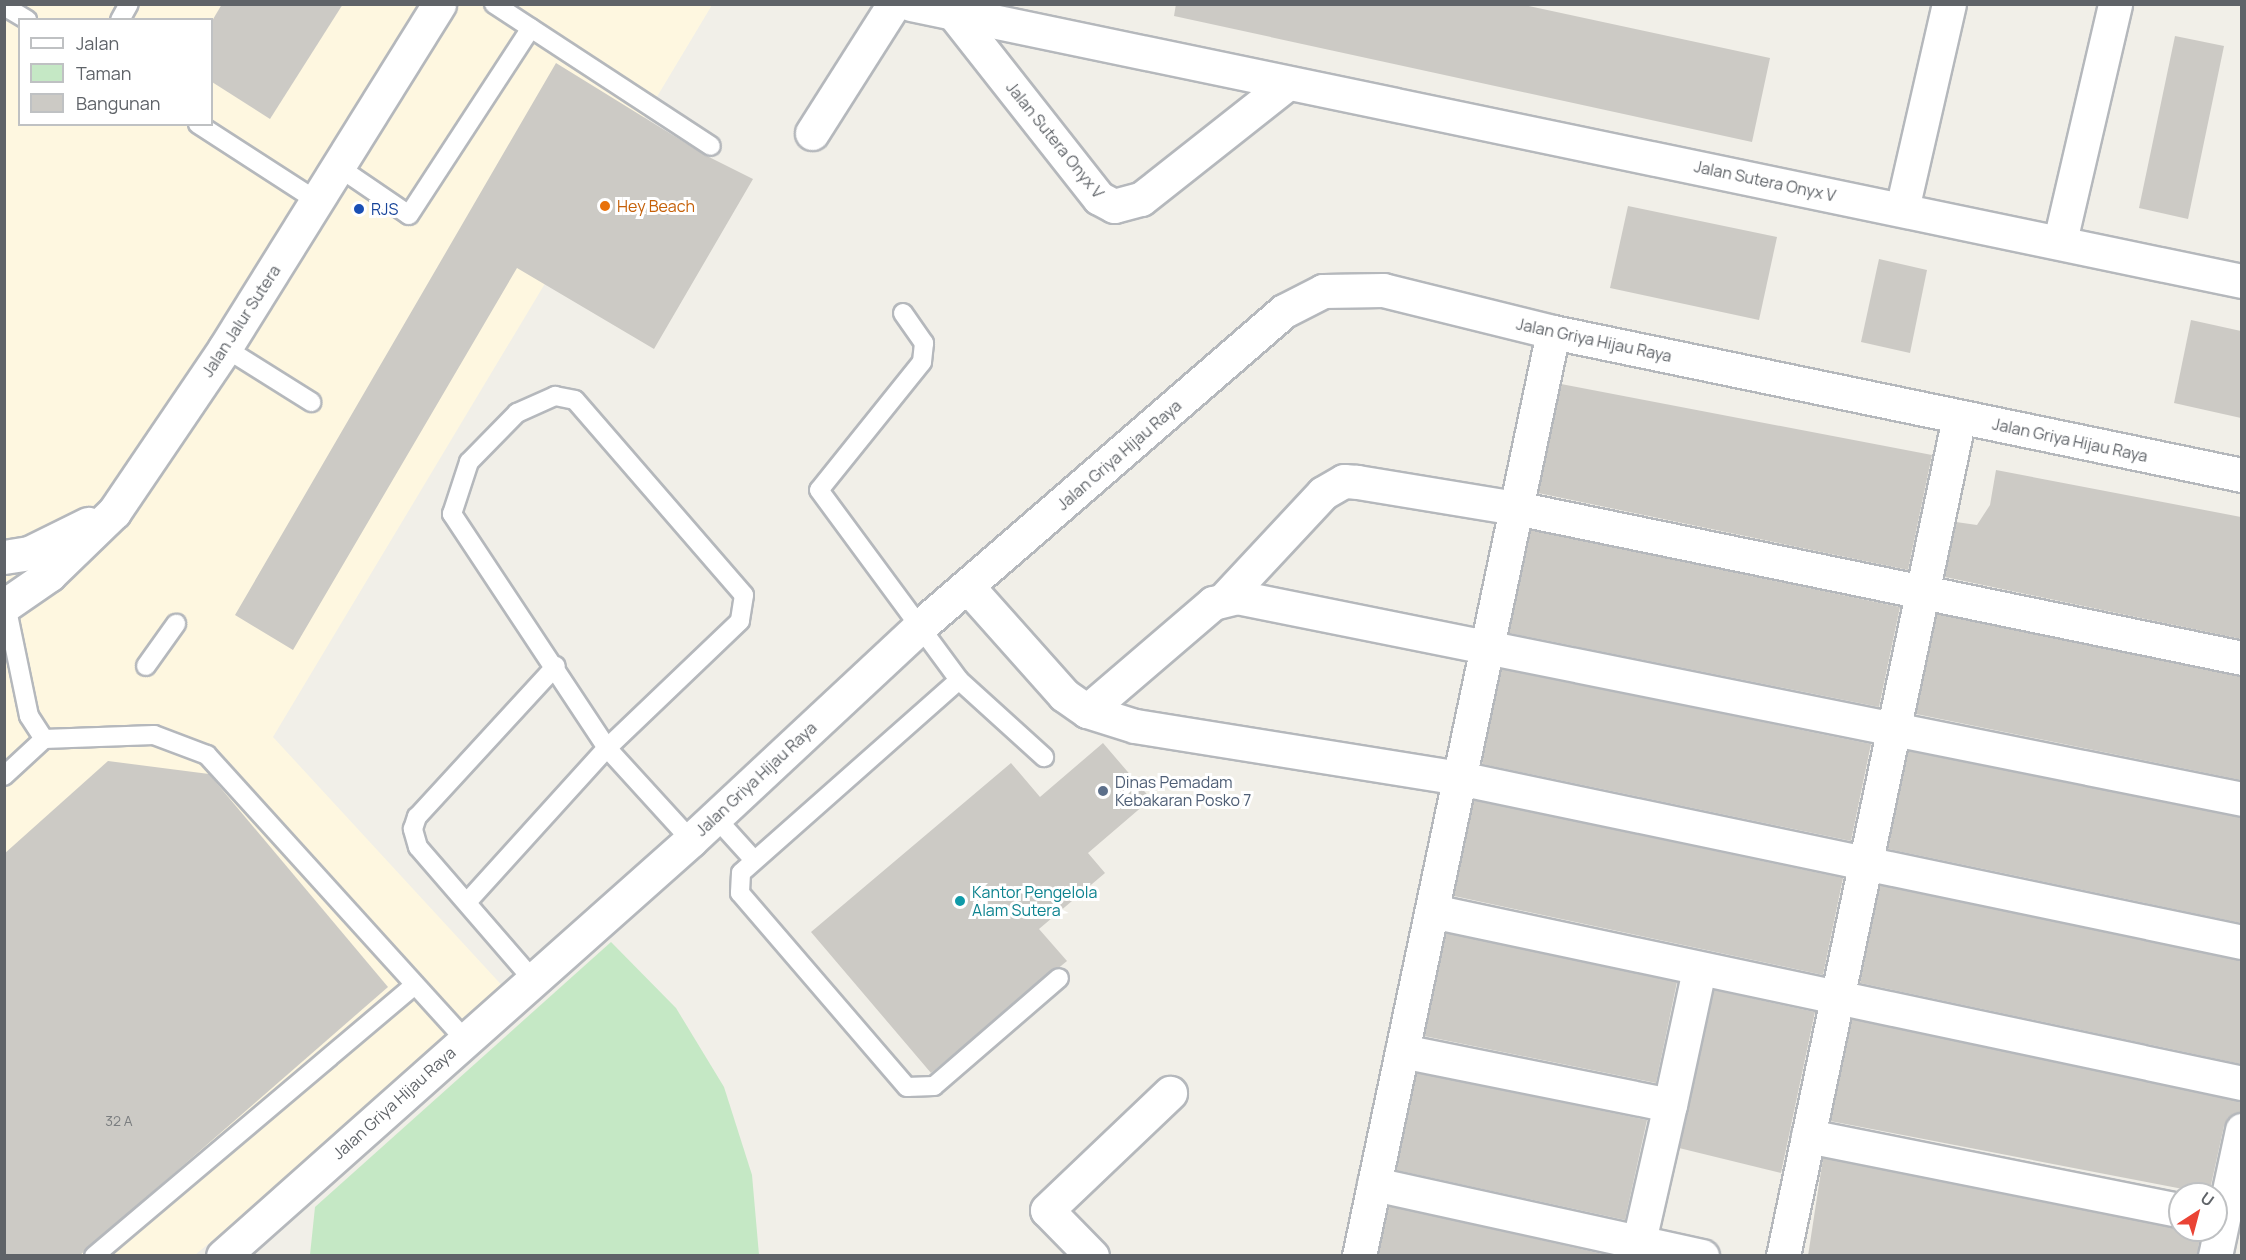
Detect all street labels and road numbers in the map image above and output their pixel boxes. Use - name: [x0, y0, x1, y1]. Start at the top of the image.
- street label: Jalan Sutera Onyx V: [1002, 78, 1108, 202]
- street label: Jalan Sutera Onyx V: [1692, 157, 1838, 205]
- street label: Jalan Jalur Sutera: [198, 262, 284, 380]
- street label: Jalan Griya Hijau Raya: [1515, 314, 1673, 366]
- street label: Jalan Griya Hijau Raya: [1053, 396, 1185, 514]
- street label: Jalan Griya Hijau Raya: [1991, 414, 2149, 466]
- street label: Jalan Griya Hijau Raya: [692, 718, 820, 840]
- street label: Jalan Griya Hijau Raya: [329, 1043, 459, 1163]

